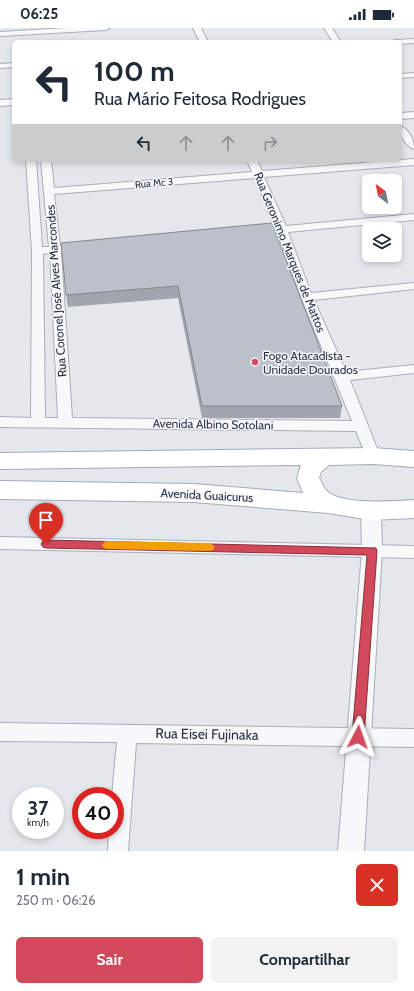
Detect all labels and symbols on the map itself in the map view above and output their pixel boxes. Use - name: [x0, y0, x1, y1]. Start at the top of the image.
- street label: Rua Geronimo Marques de Mattos: [251, 170, 329, 334]
- north arrow: [362, 174, 402, 214]
- street label: Rua Mc 3: [134, 175, 174, 191]
- street label: Rua Coronel José Alves Marcondes: [42, 204, 70, 378]
- place label: Fogo Atacadista - Unidade Dourados: [263, 348, 358, 377]
- marker: Fogo Atacadista - Unidade Dourados: [250, 357, 260, 367]
- street label: Avenida Albino Sotolani: [153, 415, 273, 433]
- street label: Avenida Guaicurus: [160, 485, 254, 505]
- pin: [29, 503, 63, 544]
- position arrow: [337, 716, 379, 758]
- street label: Rua Eisei Fujinaka: [155, 724, 259, 744]
- speed limit sign: 40: [72, 787, 124, 839]

